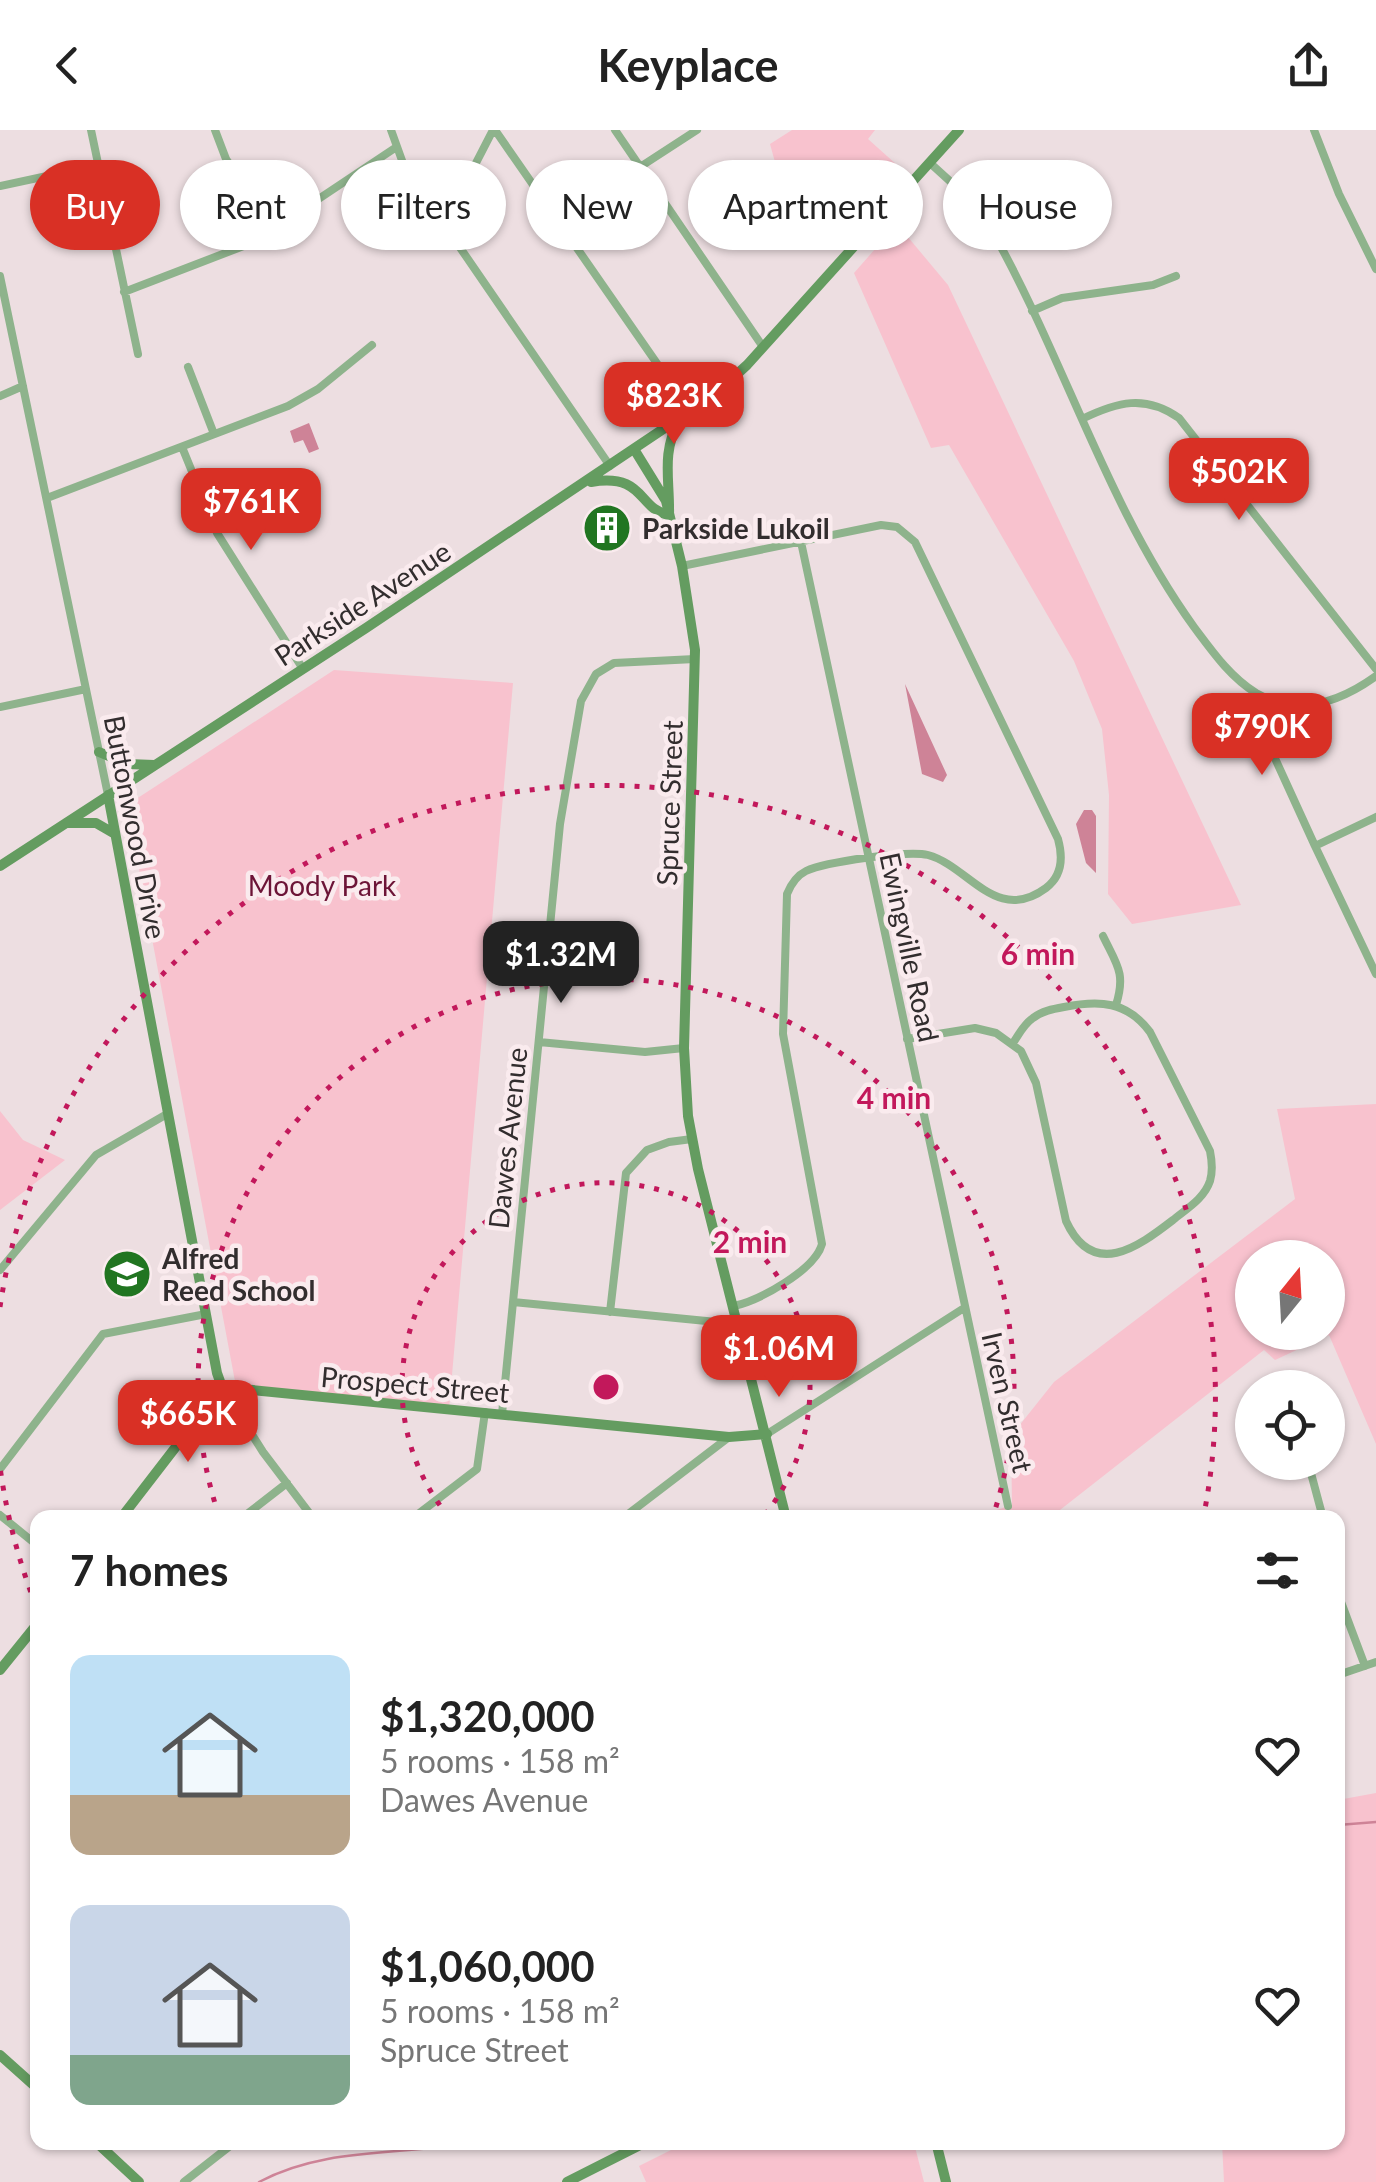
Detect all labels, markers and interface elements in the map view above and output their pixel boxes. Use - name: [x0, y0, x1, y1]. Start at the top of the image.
- icon: back: [40, 38, 95, 93]
- text: Keyplace: [597, 38, 779, 92]
- icon: share: [1281, 38, 1336, 93]
- chip: Buy: [30, 160, 160, 250]
- chip: Rent: [180, 160, 321, 250]
- chip: Filters: [341, 160, 506, 250]
- chip: New: [526, 160, 668, 250]
- chip: Apartment: [688, 160, 923, 250]
- chip: House: [943, 160, 1112, 250]
- pin: $823K: [604, 362, 744, 447]
- text: $823K: [626, 375, 722, 414]
- pin: $502K: [1169, 438, 1309, 523]
- text: $502K: [1191, 451, 1287, 490]
- pin: $761K: [181, 468, 321, 553]
- text: $761K: [203, 481, 299, 520]
- building icon: Parkside Lukoil: [581, 502, 633, 554]
- place label: Parkside Lukoil: [642, 511, 830, 545]
- street label: Parkside Avenue: [268, 533, 456, 673]
- pin: $790K: [1192, 693, 1332, 778]
- text: $790K: [1214, 706, 1310, 745]
- street label: Buttonwood Drive: [98, 712, 174, 942]
- street label: Spruce Street: [649, 720, 689, 886]
- street label: Ewingville Road: [873, 849, 947, 1045]
- park label: Moody Park: [248, 868, 397, 902]
- pin: $1.32M: [480, 921, 642, 1006]
- text: $1.32M: [505, 934, 617, 973]
- text: 6 min: [1001, 935, 1075, 971]
- street label: Dawes Avenue: [481, 1046, 533, 1230]
- text: 4 min: [857, 1079, 931, 1115]
- text: 2 min: [713, 1223, 787, 1259]
- north arrow: [1235, 1240, 1345, 1350]
- map controls: [1235, 1240, 1345, 1480]
- place label: Alfred Reed School: [161, 1241, 315, 1307]
- school or university icon: Alfred Reed School: [101, 1248, 153, 1300]
- pin: $1.06M: [698, 1315, 860, 1400]
- text: $1.06M: [723, 1328, 835, 1367]
- street label: Irven Street: [975, 1328, 1041, 1476]
- street label: Prospect Street: [319, 1359, 511, 1409]
- centre of rings: [588, 1369, 624, 1405]
- button: locate: [1235, 1370, 1345, 1480]
- pin: $665K: [118, 1380, 258, 1465]
- text: $665K: [140, 1393, 236, 1432]
- icon: filters: [1250, 1543, 1305, 1598]
- text: 7 homes: [70, 1545, 228, 1595]
- text: $1,320,000: [380, 1691, 595, 1741]
- icon: home: [150, 1695, 270, 1815]
- icon: heart: [1250, 1728, 1305, 1783]
- text: 5 rooms · 158 m²: [380, 1741, 620, 1780]
- text: Dawes Avenue: [380, 1780, 588, 1819]
- text: $1,060,000: [380, 1941, 595, 1991]
- icon: home: [150, 1945, 270, 2065]
- icon: heart: [1250, 1978, 1305, 2033]
- text: 5 rooms · 158 m²: [380, 1991, 620, 2030]
- text: Spruce Street: [380, 2030, 569, 2069]

